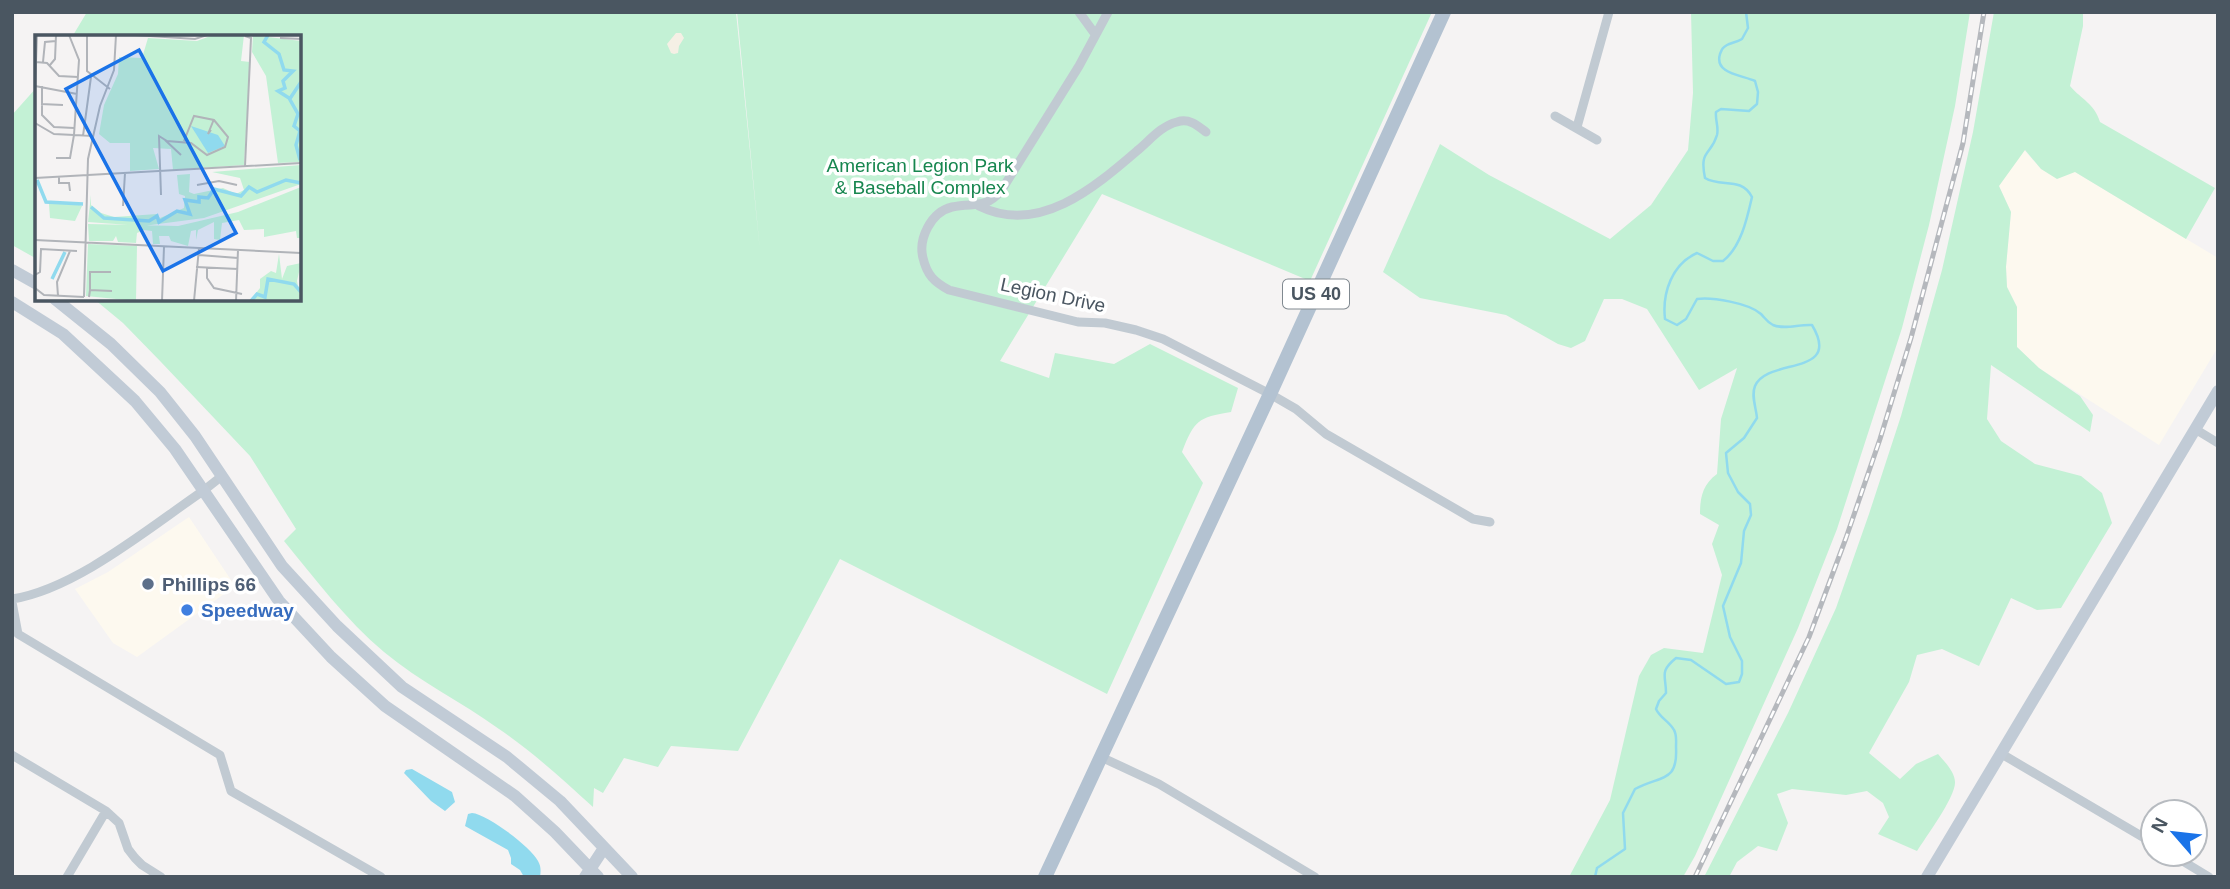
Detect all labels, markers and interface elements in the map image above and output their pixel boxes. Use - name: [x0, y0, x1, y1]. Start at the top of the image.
- inset map: [35, 35, 301, 301]
- park label: American Legion Park & Baseball Complex: [827, 155, 1014, 198]
- street label: Legion Drive: [999, 274, 1107, 316]
- road number: US 40: [1283, 280, 1349, 308]
- place label: Phillips 66: [162, 574, 256, 595]
- marker: Phillips 66: [140, 576, 156, 592]
- place label: Speedway: [201, 600, 294, 621]
- marker: Speedway: [179, 602, 195, 618]
- north arrow: [2139, 798, 2209, 868]
- text: N: [2147, 814, 2172, 836]

